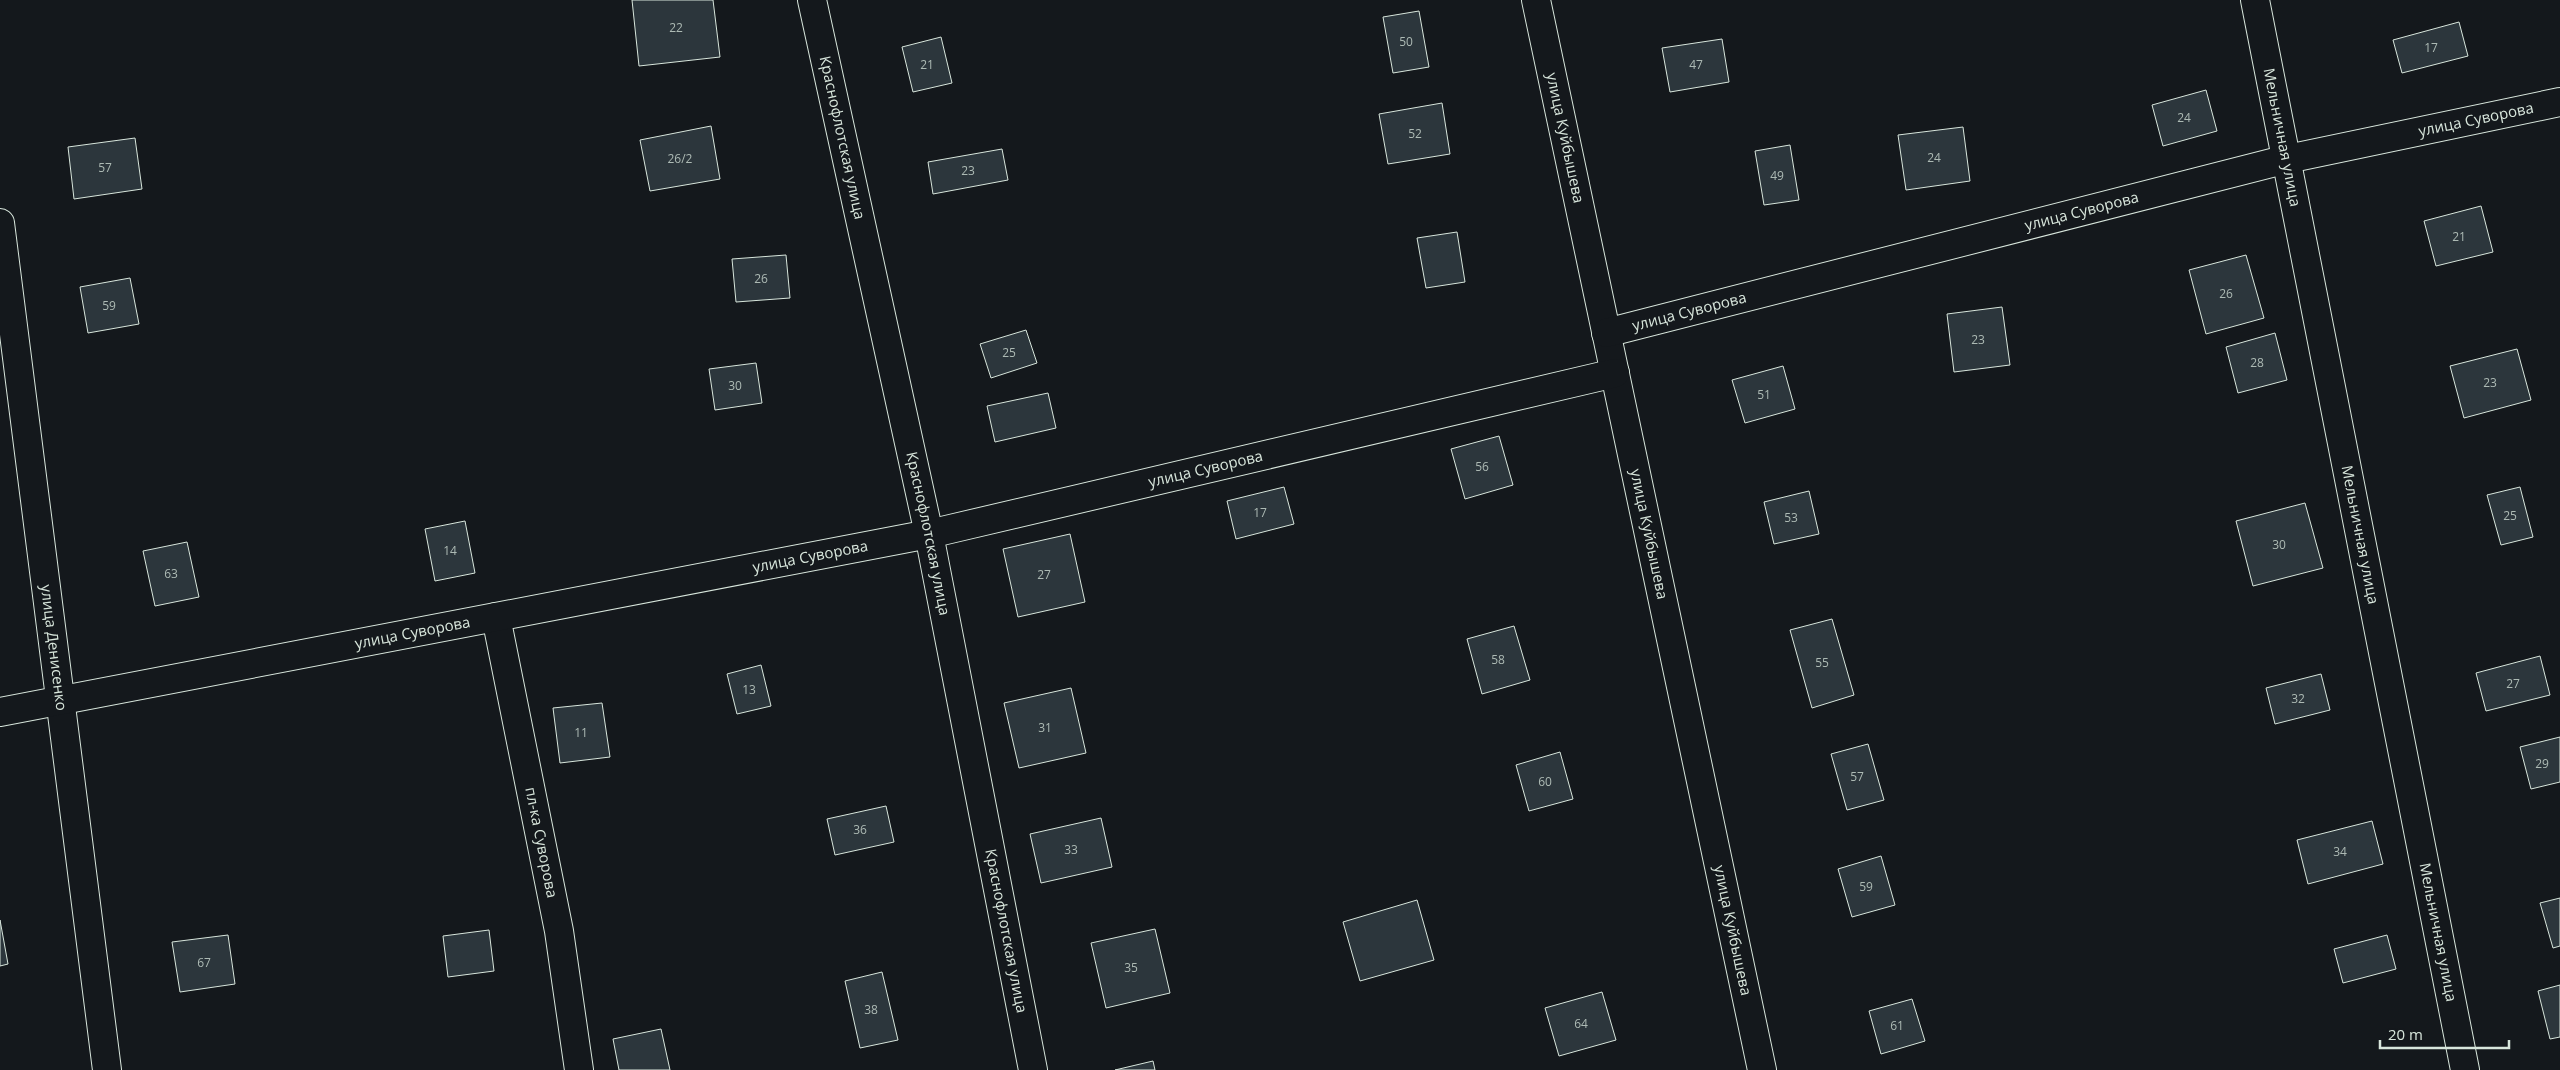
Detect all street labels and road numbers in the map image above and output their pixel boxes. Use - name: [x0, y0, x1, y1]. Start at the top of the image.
- street label: Краснофлотская улица: [816, 54, 871, 221]
- street label: Мельничная улица: [2260, 66, 2306, 208]
- street label: улица Куйбышева: [1543, 71, 1590, 205]
- street label: улица Суворова: [2416, 97, 2535, 140]
- street label: улица Суворова: [2022, 186, 2141, 235]
- street label: улица Суворова: [1630, 287, 1748, 335]
- street label: улица Суворова: [1146, 445, 1265, 491]
- street label: Краснофлотская улица: [902, 450, 956, 617]
- street label: Мельничная улица: [2338, 463, 2384, 606]
- street label: улица Куйбышева: [1626, 467, 1673, 601]
- street label: улица Суворова: [751, 535, 869, 577]
- street label: улица Денисенко: [37, 583, 73, 712]
- street label: улица Суворова: [353, 611, 472, 653]
- street label: пл-ка Суворова: [521, 785, 563, 899]
- street label: Краснофлотская улица: [981, 847, 1033, 1014]
- street label: Мельничная улица: [2416, 861, 2462, 1003]
- street label: улица Куйбышева: [1710, 863, 1757, 997]

